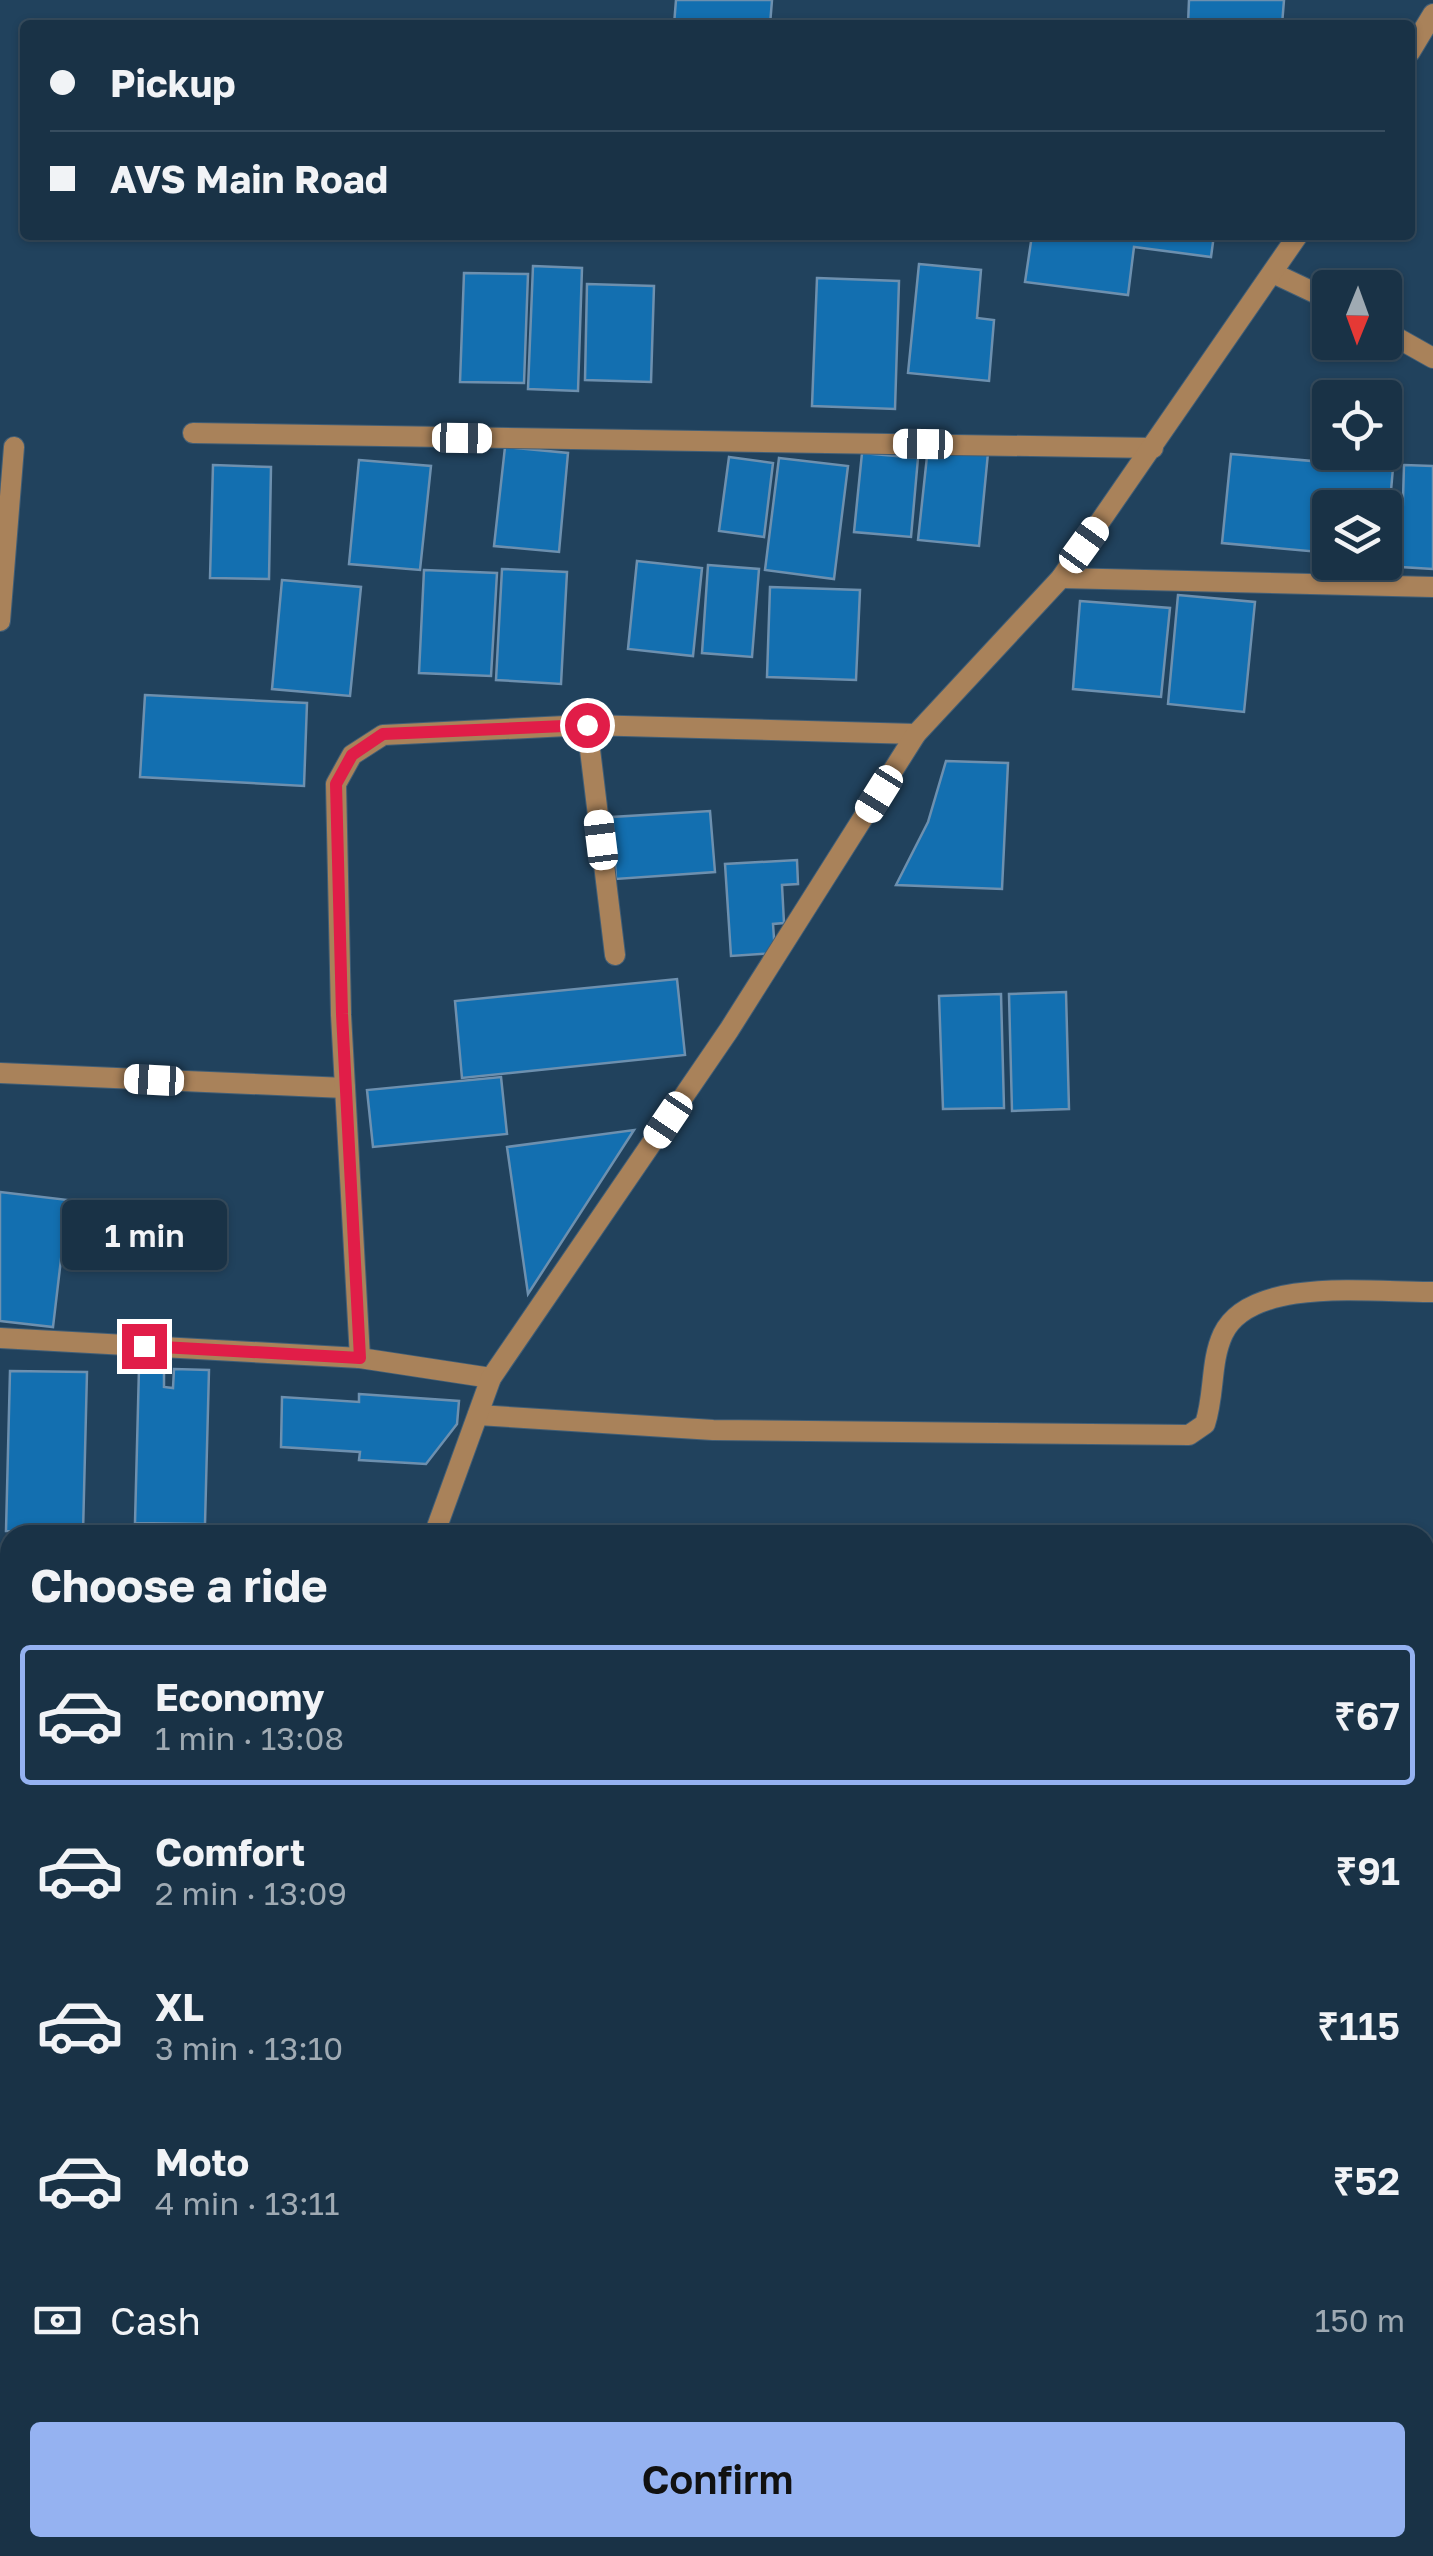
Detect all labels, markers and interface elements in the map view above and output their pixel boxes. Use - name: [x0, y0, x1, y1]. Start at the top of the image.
- text: Pickup: [110, 60, 236, 105]
- text: AVS Main Road: [110, 156, 388, 201]
- north arrow: [1312, 270, 1402, 360]
- map controls: [1312, 270, 1402, 580]
- button: locate: [1312, 380, 1402, 470]
- car: [432, 422, 492, 454]
- car: [893, 428, 953, 460]
- button: layers: [1312, 490, 1402, 580]
- car: [1054, 512, 1114, 578]
- route start: [565, 703, 610, 748]
- car: [850, 761, 908, 827]
- car: [582, 808, 620, 872]
- car: [123, 1063, 185, 1097]
- car: [639, 1087, 697, 1153]
- callout: 1 min: [62, 1201, 226, 1271]
- text: 1 min: [104, 1216, 185, 1254]
- route end: [122, 1324, 167, 1369]
- text: Choose a ride: [30, 1558, 328, 1612]
- icon: car: [35, 1670, 125, 1760]
- text: Economy: [155, 1674, 324, 1719]
- text: ₹67: [1334, 1693, 1400, 1738]
- text: 1 min · 13:08: [155, 1719, 344, 1757]
- icon: car: [35, 1825, 125, 1915]
- text: Comfort: [155, 1829, 305, 1874]
- text: ₹91: [1335, 1848, 1400, 1893]
- text: 2 min · 13:09: [155, 1874, 347, 1912]
- icon: car: [35, 1980, 125, 2070]
- text: XL: [155, 1984, 204, 2029]
- text: ₹115: [1317, 2003, 1400, 2048]
- text: 3 min · 13:10: [155, 2029, 343, 2067]
- icon: car: [35, 2135, 125, 2225]
- text: Moto: [155, 2139, 249, 2184]
- text: ₹52: [1333, 2158, 1400, 2203]
- text: 4 min · 13:11: [155, 2184, 340, 2222]
- icon: cash: [30, 2293, 85, 2348]
- text: Cash: [110, 2298, 201, 2343]
- text: 150 m: [1315, 2301, 1405, 2339]
- button: Confirm: [30, 2422, 1405, 2537]

